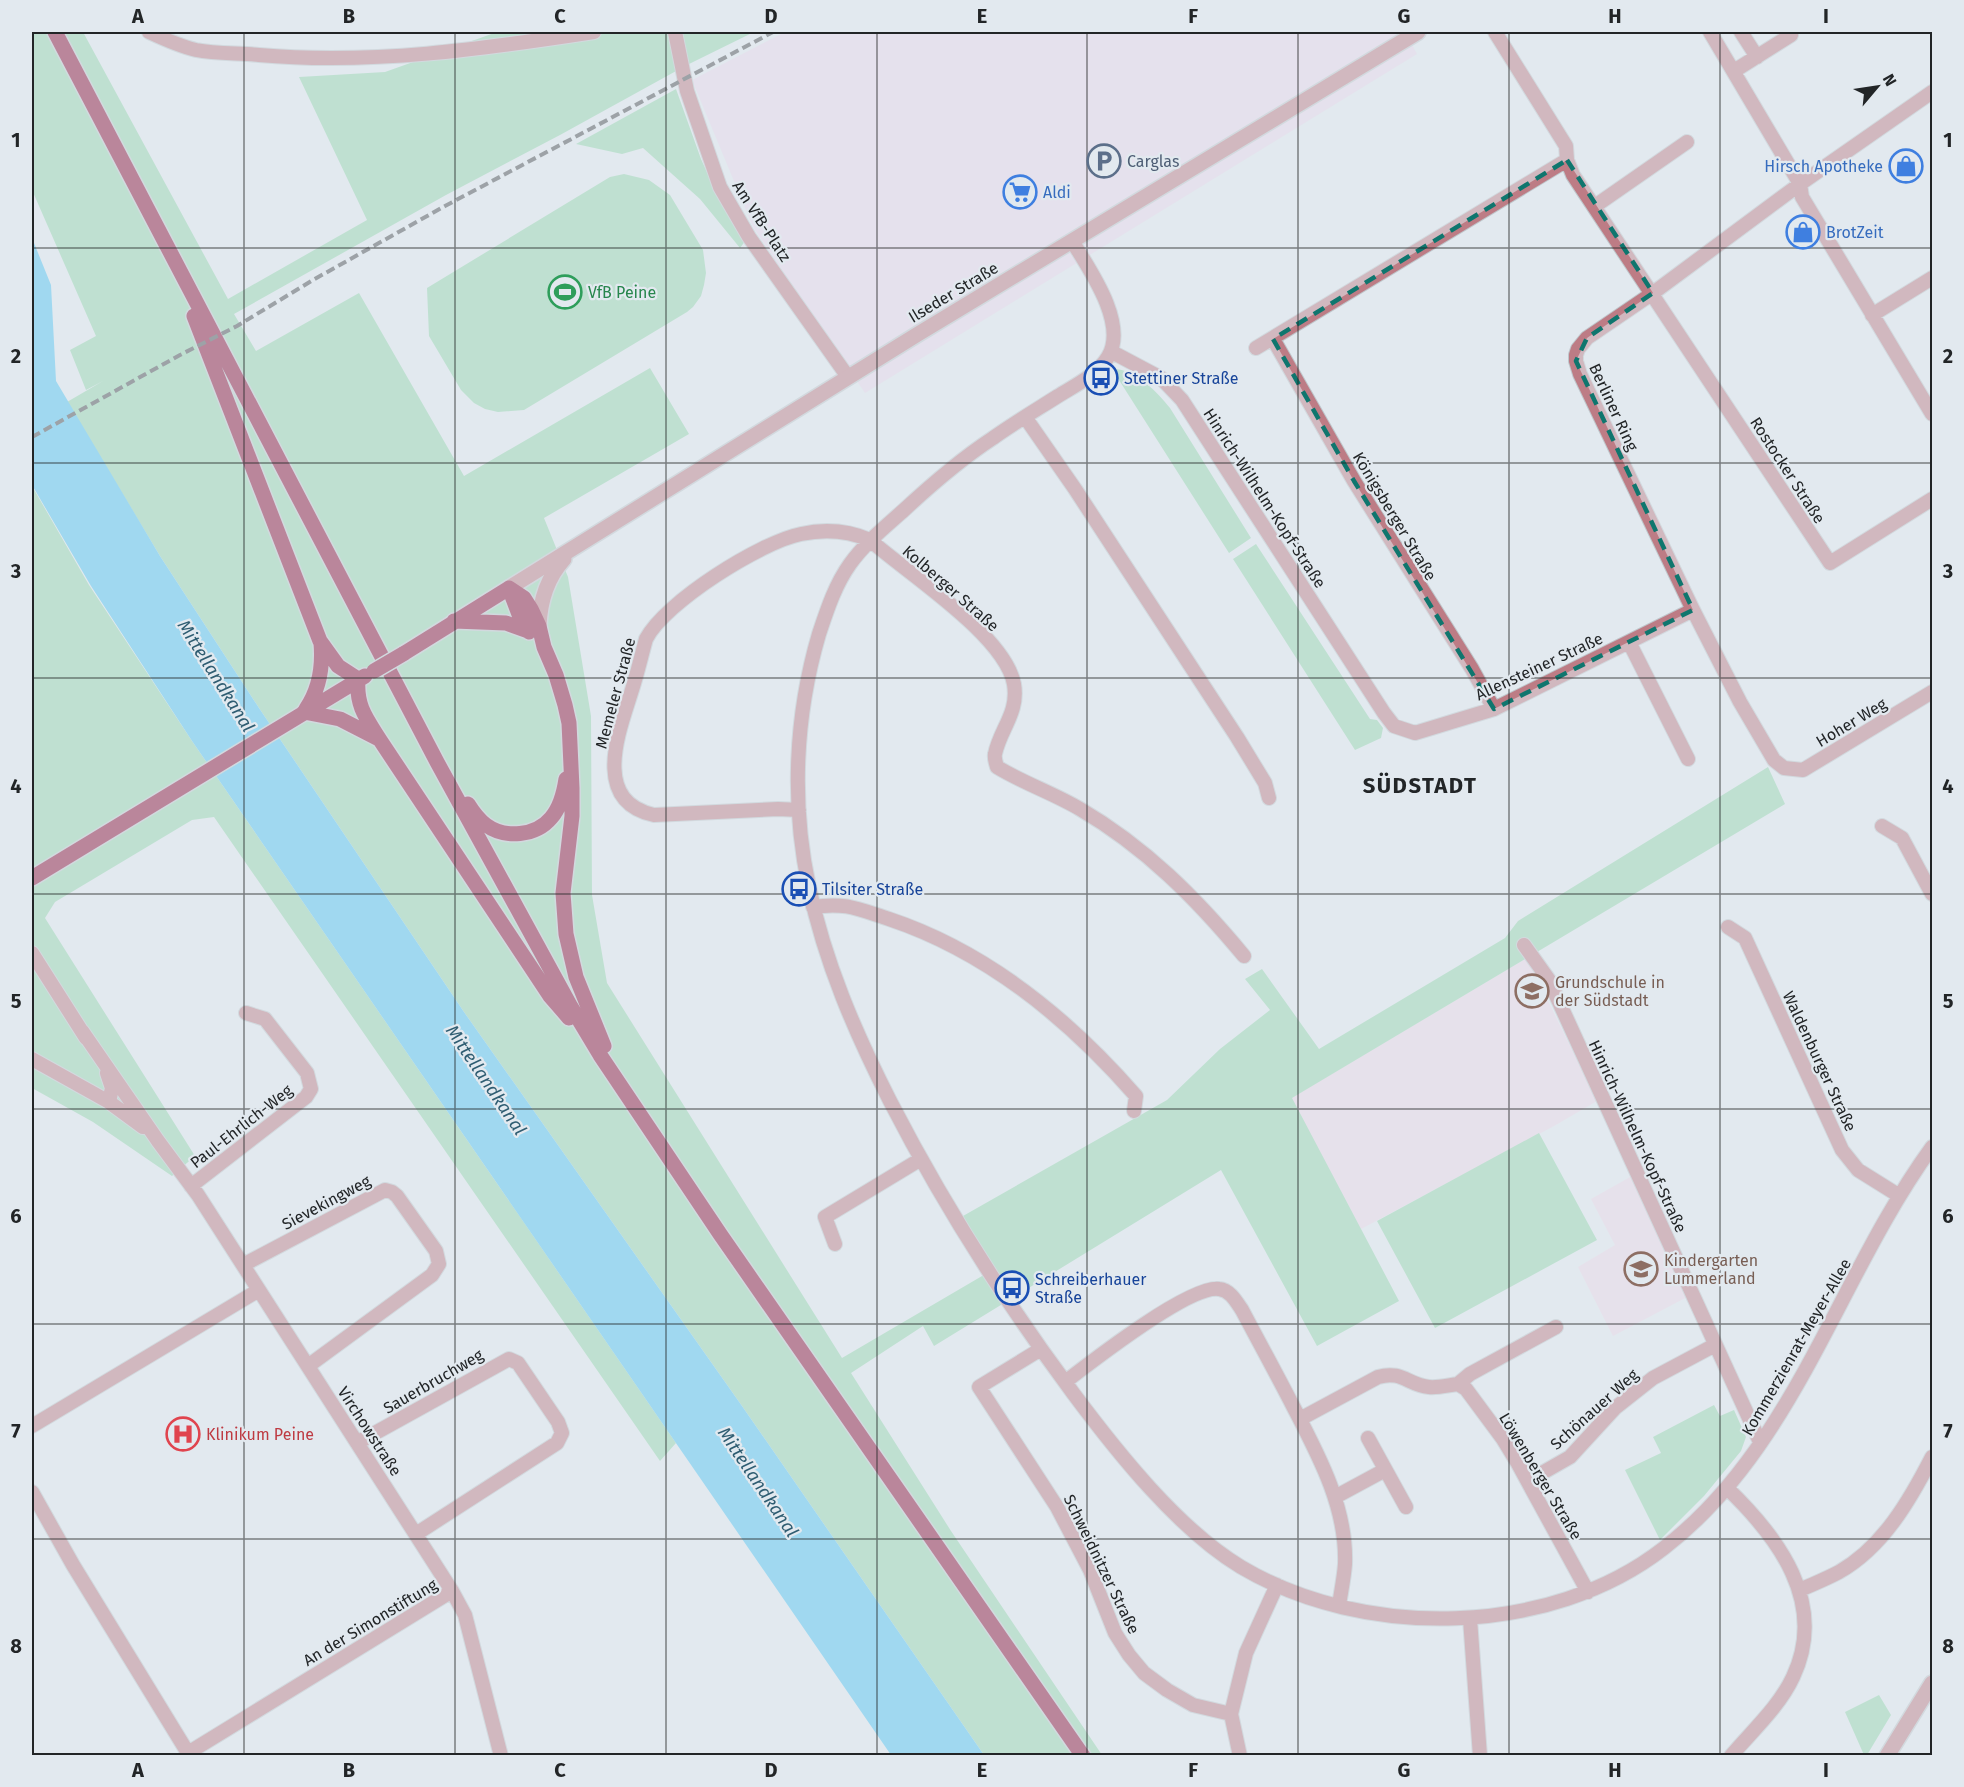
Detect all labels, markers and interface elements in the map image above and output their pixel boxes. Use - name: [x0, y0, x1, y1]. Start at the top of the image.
- text: A: [131, 4, 145, 28]
- text: B: [343, 4, 355, 28]
- text: C: [554, 4, 566, 28]
- text: D: [764, 4, 778, 28]
- text: E: [977, 4, 987, 28]
- text: F: [1188, 4, 1198, 28]
- text: G: [1398, 4, 1410, 28]
- text: H: [1608, 4, 1622, 28]
- text: I: [1823, 4, 1829, 28]
- north arrow: [1847, 57, 1907, 117]
- text: N: [1879, 71, 1901, 89]
- text: 1: [11, 128, 21, 152]
- text: 1: [1943, 128, 1953, 152]
- parking icon: Carglas: [1086, 143, 1122, 179]
- shop icon: Hirsch Apotheke: [1888, 148, 1924, 184]
- place label: Carglas: [1127, 152, 1179, 171]
- place label: Hirsch Apotheke: [1764, 157, 1883, 176]
- supermarket icon: Aldi: [1002, 174, 1038, 210]
- street label: Am VfB-Platz: [728, 177, 795, 265]
- place label: Aldi: [1043, 183, 1071, 202]
- shop icon: BrotZeit: [1785, 214, 1821, 250]
- place label: BrotZeit: [1826, 223, 1884, 242]
- street label: Ilseder Straße: [905, 258, 1002, 327]
- sports icon: VfB Peine: [547, 274, 583, 310]
- place label: VfB Peine: [588, 283, 656, 302]
- text: 2: [11, 344, 21, 368]
- text: 2: [1943, 344, 1953, 368]
- bus stop icon: Stettiner Straße: [1083, 360, 1119, 396]
- street label: Berliner Ring: [1585, 360, 1642, 455]
- place label: Stettiner Straße: [1124, 369, 1239, 388]
- street label: Hinrich-Wilhelm-Kopf-Straße: [1199, 405, 1330, 592]
- street label: Rostocker Straße: [1746, 414, 1829, 527]
- street label: Königsberger Straße: [1349, 449, 1440, 584]
- street label: Kolberger Straße: [899, 541, 1003, 635]
- text: 3: [10, 559, 21, 583]
- text: 3: [1942, 559, 1953, 583]
- water label: Mittellandkanal: [173, 616, 259, 736]
- street label: Allensteiner Straße: [1473, 629, 1606, 704]
- street label: Memeler Straße: [592, 635, 639, 751]
- street label: Hoher Weg: [1813, 694, 1891, 751]
- district label: SÜDSTADT: [1363, 772, 1477, 799]
- text: 4: [10, 774, 22, 798]
- text: 4: [1942, 774, 1954, 798]
- bus stop icon: Tilsiter Straße: [781, 871, 817, 907]
- place label: Tilsiter Straße: [822, 880, 923, 899]
- school or university icon: Grundschule in der Südstadt: [1514, 973, 1550, 1009]
- place label: Grundschule in der Südstadt: [1555, 973, 1665, 1010]
- street label: Waldenburger Straße: [1779, 988, 1860, 1134]
- text: 5: [11, 989, 22, 1013]
- text: 5: [1943, 989, 1954, 1013]
- water label: Mittellandkanal: [441, 1021, 531, 1139]
- street label: Hinrich-Wilhelm-Kopf-Straße: [1585, 1037, 1691, 1235]
- street label: Paul-Ehrlich-Weg: [186, 1080, 297, 1172]
- street label: Sievekingweg: [279, 1171, 374, 1234]
- text: 6: [10, 1204, 22, 1228]
- text: 6: [1942, 1204, 1954, 1228]
- school or university icon: Kindergarten Lummerland: [1623, 1251, 1659, 1287]
- place label: Kindergarten Lummerland: [1664, 1251, 1758, 1288]
- street label: Kommerzienrat-Meyer-Allee: [1738, 1255, 1855, 1439]
- bus stop icon: Schreiberhauer Straße: [994, 1270, 1030, 1306]
- place label: Schreiberhauer Straße: [1035, 1270, 1147, 1307]
- street label: Sauerbruchweg: [380, 1345, 487, 1418]
- street label: Schönauer Weg: [1546, 1364, 1643, 1454]
- street label: Virchowstraße: [334, 1383, 406, 1480]
- street label: Löwenberger Straße: [1495, 1409, 1586, 1543]
- hospital icon: Klinikum Peine: [165, 1416, 201, 1452]
- text: 7: [11, 1419, 21, 1443]
- text: 7: [1943, 1419, 1953, 1443]
- water label: Mittellandkanal: [713, 1423, 803, 1541]
- place label: Klinikum Peine: [206, 1425, 314, 1444]
- street label: Schweidnitzer Straße: [1060, 1491, 1144, 1637]
- street label: An der Simonstiftung: [300, 1575, 441, 1670]
- text: 8: [10, 1634, 22, 1658]
- text: 8: [1942, 1634, 1954, 1658]
- text: A: [131, 1758, 145, 1782]
- text: B: [343, 1758, 355, 1782]
- text: C: [554, 1758, 566, 1782]
- text: D: [764, 1758, 778, 1782]
- text: E: [977, 1758, 987, 1782]
- text: F: [1188, 1758, 1198, 1782]
- text: G: [1398, 1758, 1410, 1782]
- text: H: [1608, 1758, 1622, 1782]
- text: I: [1823, 1758, 1829, 1782]

